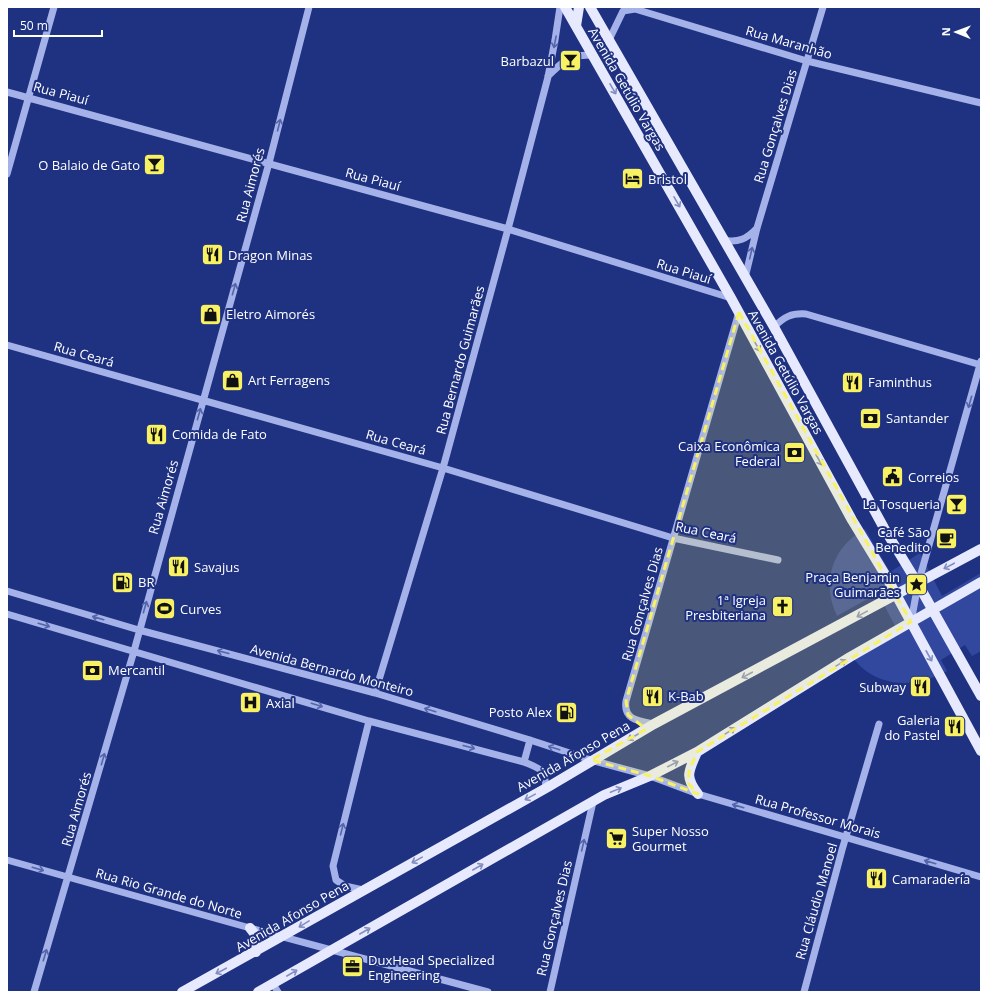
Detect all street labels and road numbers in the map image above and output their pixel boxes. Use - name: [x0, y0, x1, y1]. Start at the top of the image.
- street label: Rua Maranhão: [744, 21, 834, 63]
- street label: Avenida Getúlio Vargas: [584, 24, 670, 154]
- street label: Rua Gonçalves Dias: [749, 67, 801, 185]
- street label: Rua Piauí: [32, 77, 91, 109]
- street label: Rua Aimorés: [231, 146, 269, 224]
- street label: Rua Piauí: [344, 163, 403, 195]
- street label: Rua Piauí: [655, 254, 714, 288]
- street label: Rua Bernardo Guimarães: [431, 284, 489, 436]
- street label: Avenida Getúlio Vargas: [744, 307, 828, 437]
- street label: Rua Ceará: [52, 337, 116, 371]
- street label: Rua Ceará: [364, 425, 428, 459]
- street label: Rua Aimorés: [144, 458, 182, 536]
- street label: Rua Ceará: [674, 517, 738, 547]
- street label: Rua Gonçalves Dias: [617, 545, 667, 663]
- street label: Avenida Bernardo Monteiro: [248, 640, 416, 701]
- street label: Avenida Afonso Pena: [513, 716, 633, 796]
- street label: Rua Aimorés: [57, 770, 95, 848]
- street label: Rua Professor Morais: [753, 789, 883, 843]
- street label: Rua Cláudio Manoel: [791, 840, 841, 962]
- street label: Rua Gonçalves Dias: [532, 858, 576, 978]
- street label: Rua Rio Grande do Norte: [94, 863, 244, 923]
- street label: Avenida Afonso Pena: [232, 876, 352, 956]

